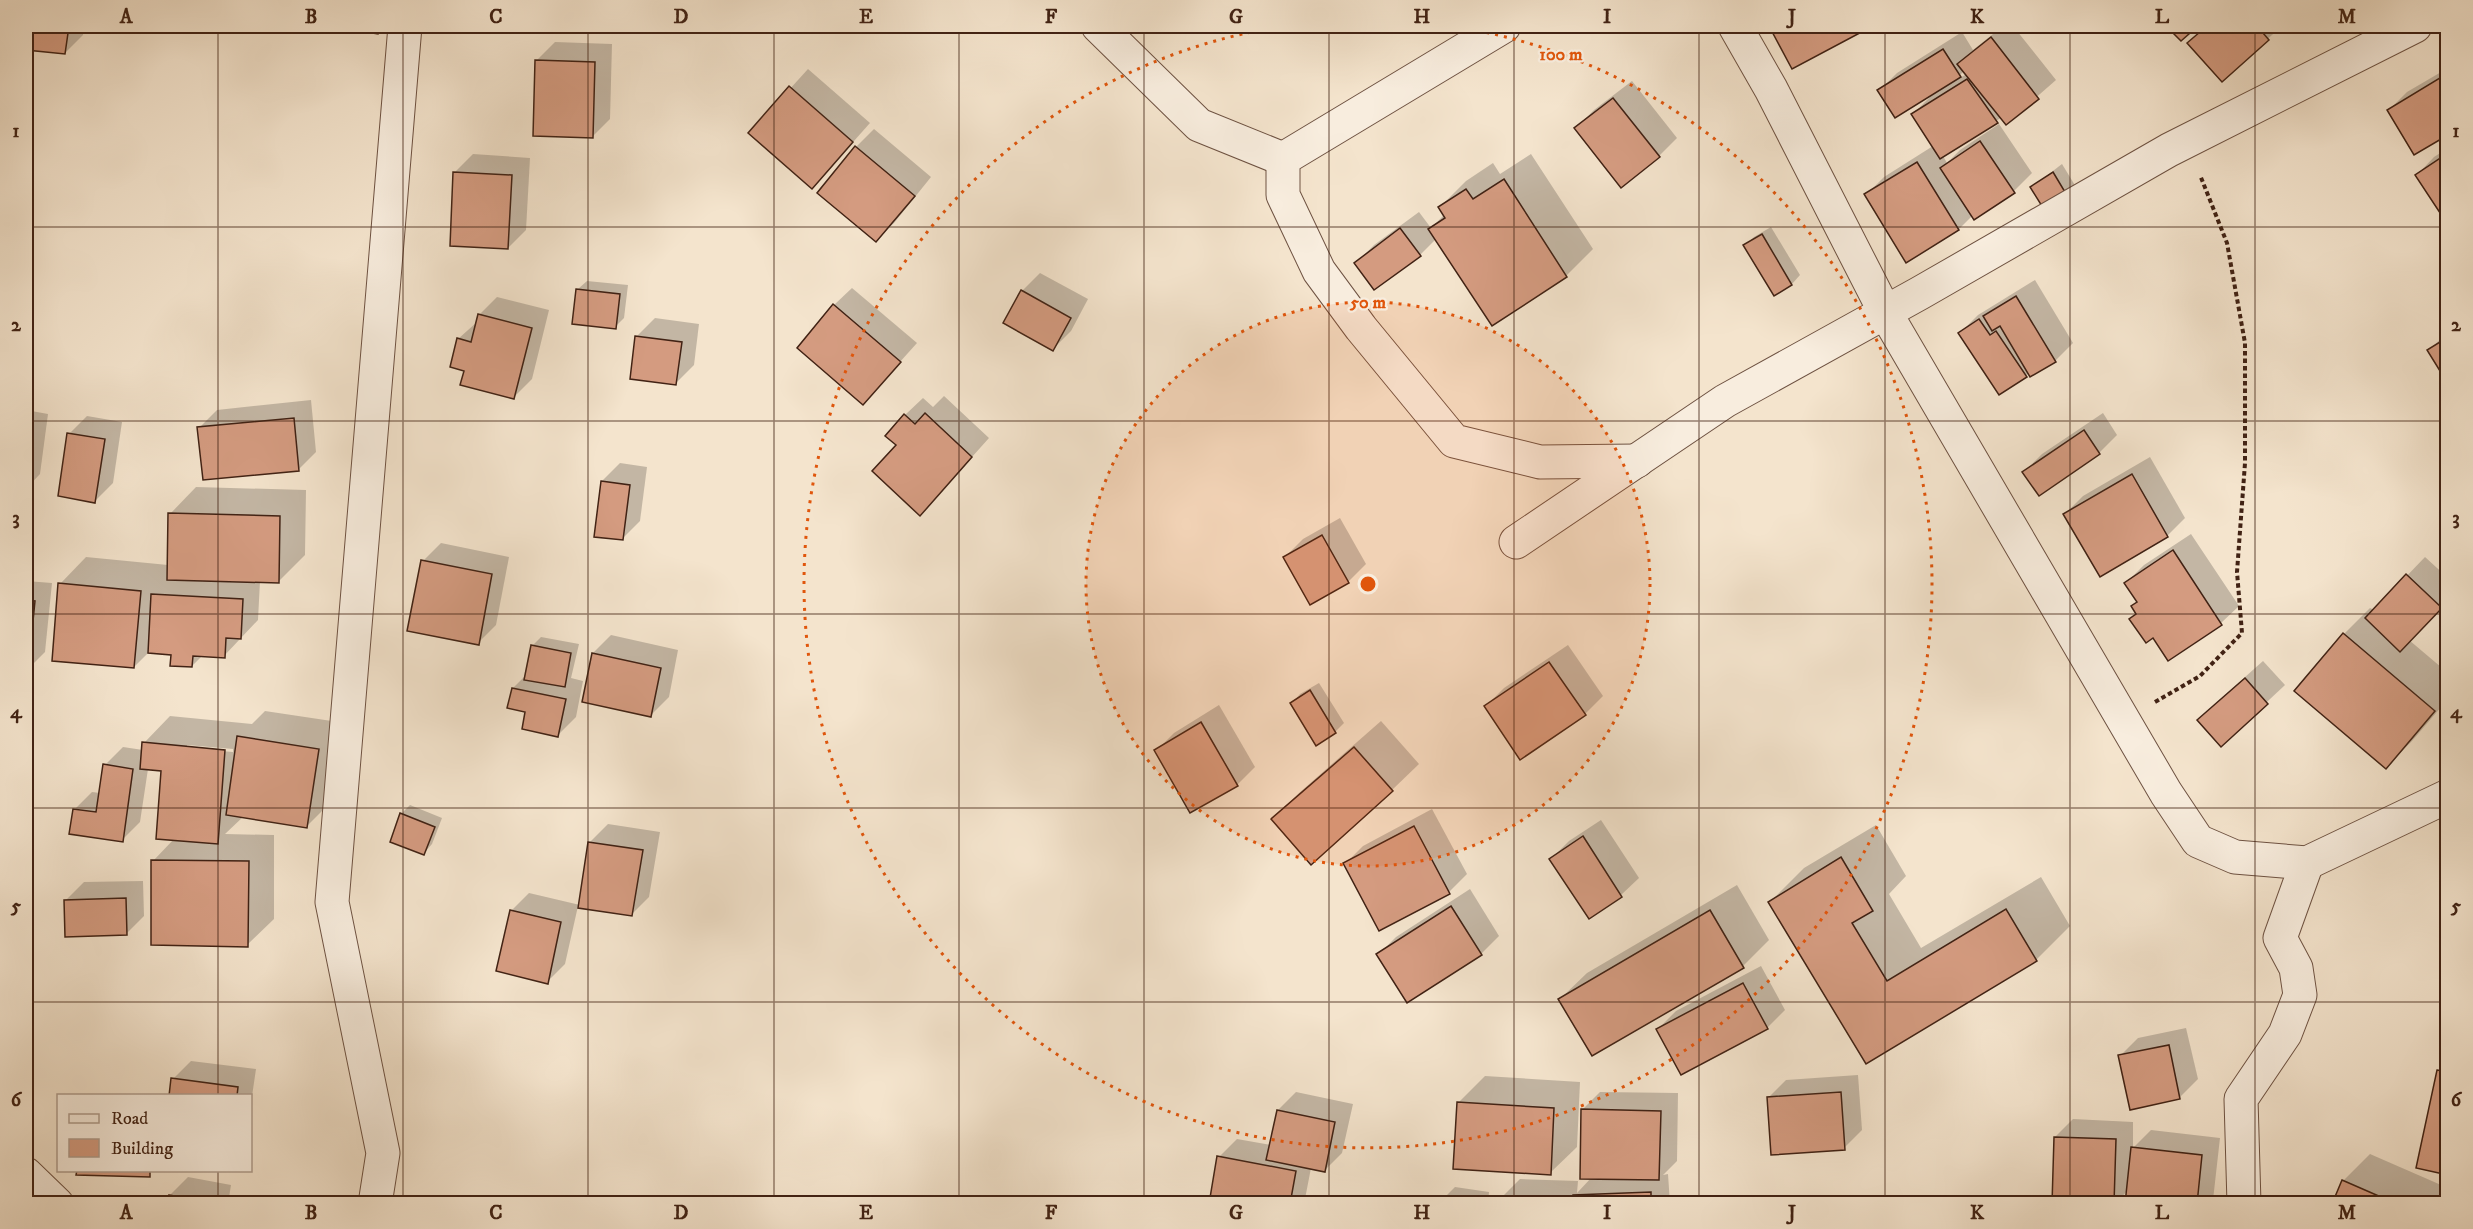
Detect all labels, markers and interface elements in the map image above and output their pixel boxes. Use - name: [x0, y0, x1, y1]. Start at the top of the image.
- text: A: [119, 5, 134, 30]
- text: B: [305, 5, 317, 30]
- text: C: [489, 5, 503, 30]
- text: D: [674, 5, 689, 30]
- text: E: [859, 5, 873, 30]
- text: F: [1045, 5, 1058, 30]
- text: G: [1229, 5, 1243, 30]
- text: H: [1414, 5, 1431, 30]
- text: I: [1603, 5, 1611, 30]
- text: J: [1786, 5, 1796, 30]
- text: K: [1970, 5, 1985, 30]
- text: L: [2155, 5, 2170, 30]
- text: M: [2338, 5, 2356, 30]
- text: 100 m: [1539, 44, 1583, 66]
- text: 1: [12, 119, 20, 144]
- text: 1: [2452, 119, 2460, 144]
- text: 50 m: [1349, 292, 1386, 314]
- text: 2: [11, 313, 22, 338]
- text: 2: [2451, 313, 2462, 338]
- text: 3: [12, 506, 20, 531]
- text: 3: [2452, 506, 2460, 531]
- centre of rings: [1358, 574, 1378, 594]
- text: 4: [10, 700, 23, 725]
- text: 4: [2450, 700, 2463, 725]
- text: 5: [10, 894, 21, 919]
- text: 5: [2450, 894, 2461, 919]
- text: 6: [11, 1088, 23, 1113]
- text: 6: [2451, 1088, 2463, 1113]
- legend: [57, 1094, 252, 1172]
- text: Road: [111, 1108, 148, 1130]
- text: Building: [111, 1138, 173, 1160]
- text: A: [119, 1201, 134, 1226]
- text: B: [305, 1201, 317, 1226]
- text: C: [489, 1201, 503, 1226]
- text: D: [674, 1201, 689, 1226]
- text: E: [859, 1201, 873, 1226]
- text: F: [1045, 1201, 1058, 1226]
- text: G: [1229, 1201, 1243, 1226]
- text: H: [1414, 1201, 1431, 1226]
- text: I: [1603, 1201, 1611, 1226]
- text: J: [1786, 1201, 1796, 1226]
- text: K: [1970, 1201, 1985, 1226]
- text: L: [2155, 1201, 2170, 1226]
- text: M: [2338, 1201, 2356, 1226]

